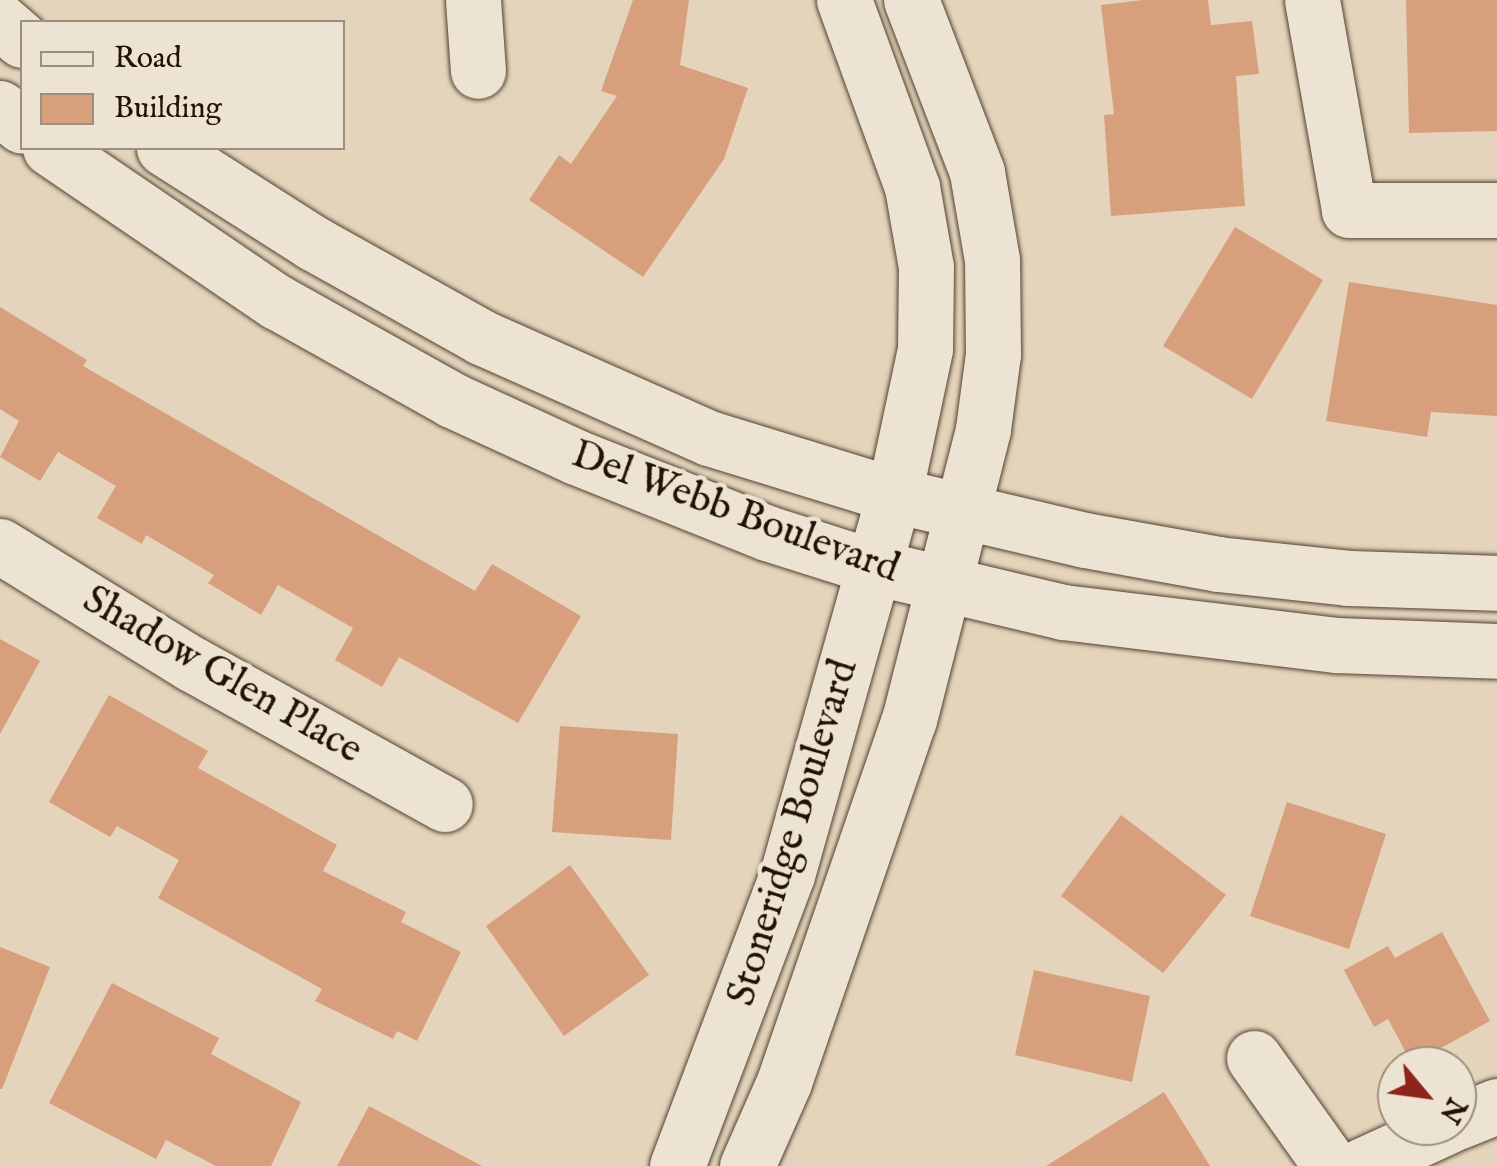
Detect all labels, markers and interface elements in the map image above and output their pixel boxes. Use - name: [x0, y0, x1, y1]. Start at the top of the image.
- legend: [20, 20, 345, 150]
- text: Road: [114, 40, 182, 78]
- text: Building: [114, 90, 222, 128]
- street label: Del Webb Boulevard: [565, 431, 905, 595]
- street label: Shadow Glen Place: [74, 577, 370, 775]
- street label: Stoneridge Boulevard: [719, 654, 869, 1012]
- north arrow: [1377, 1046, 1477, 1146]
- text: N: [1431, 1091, 1473, 1129]

